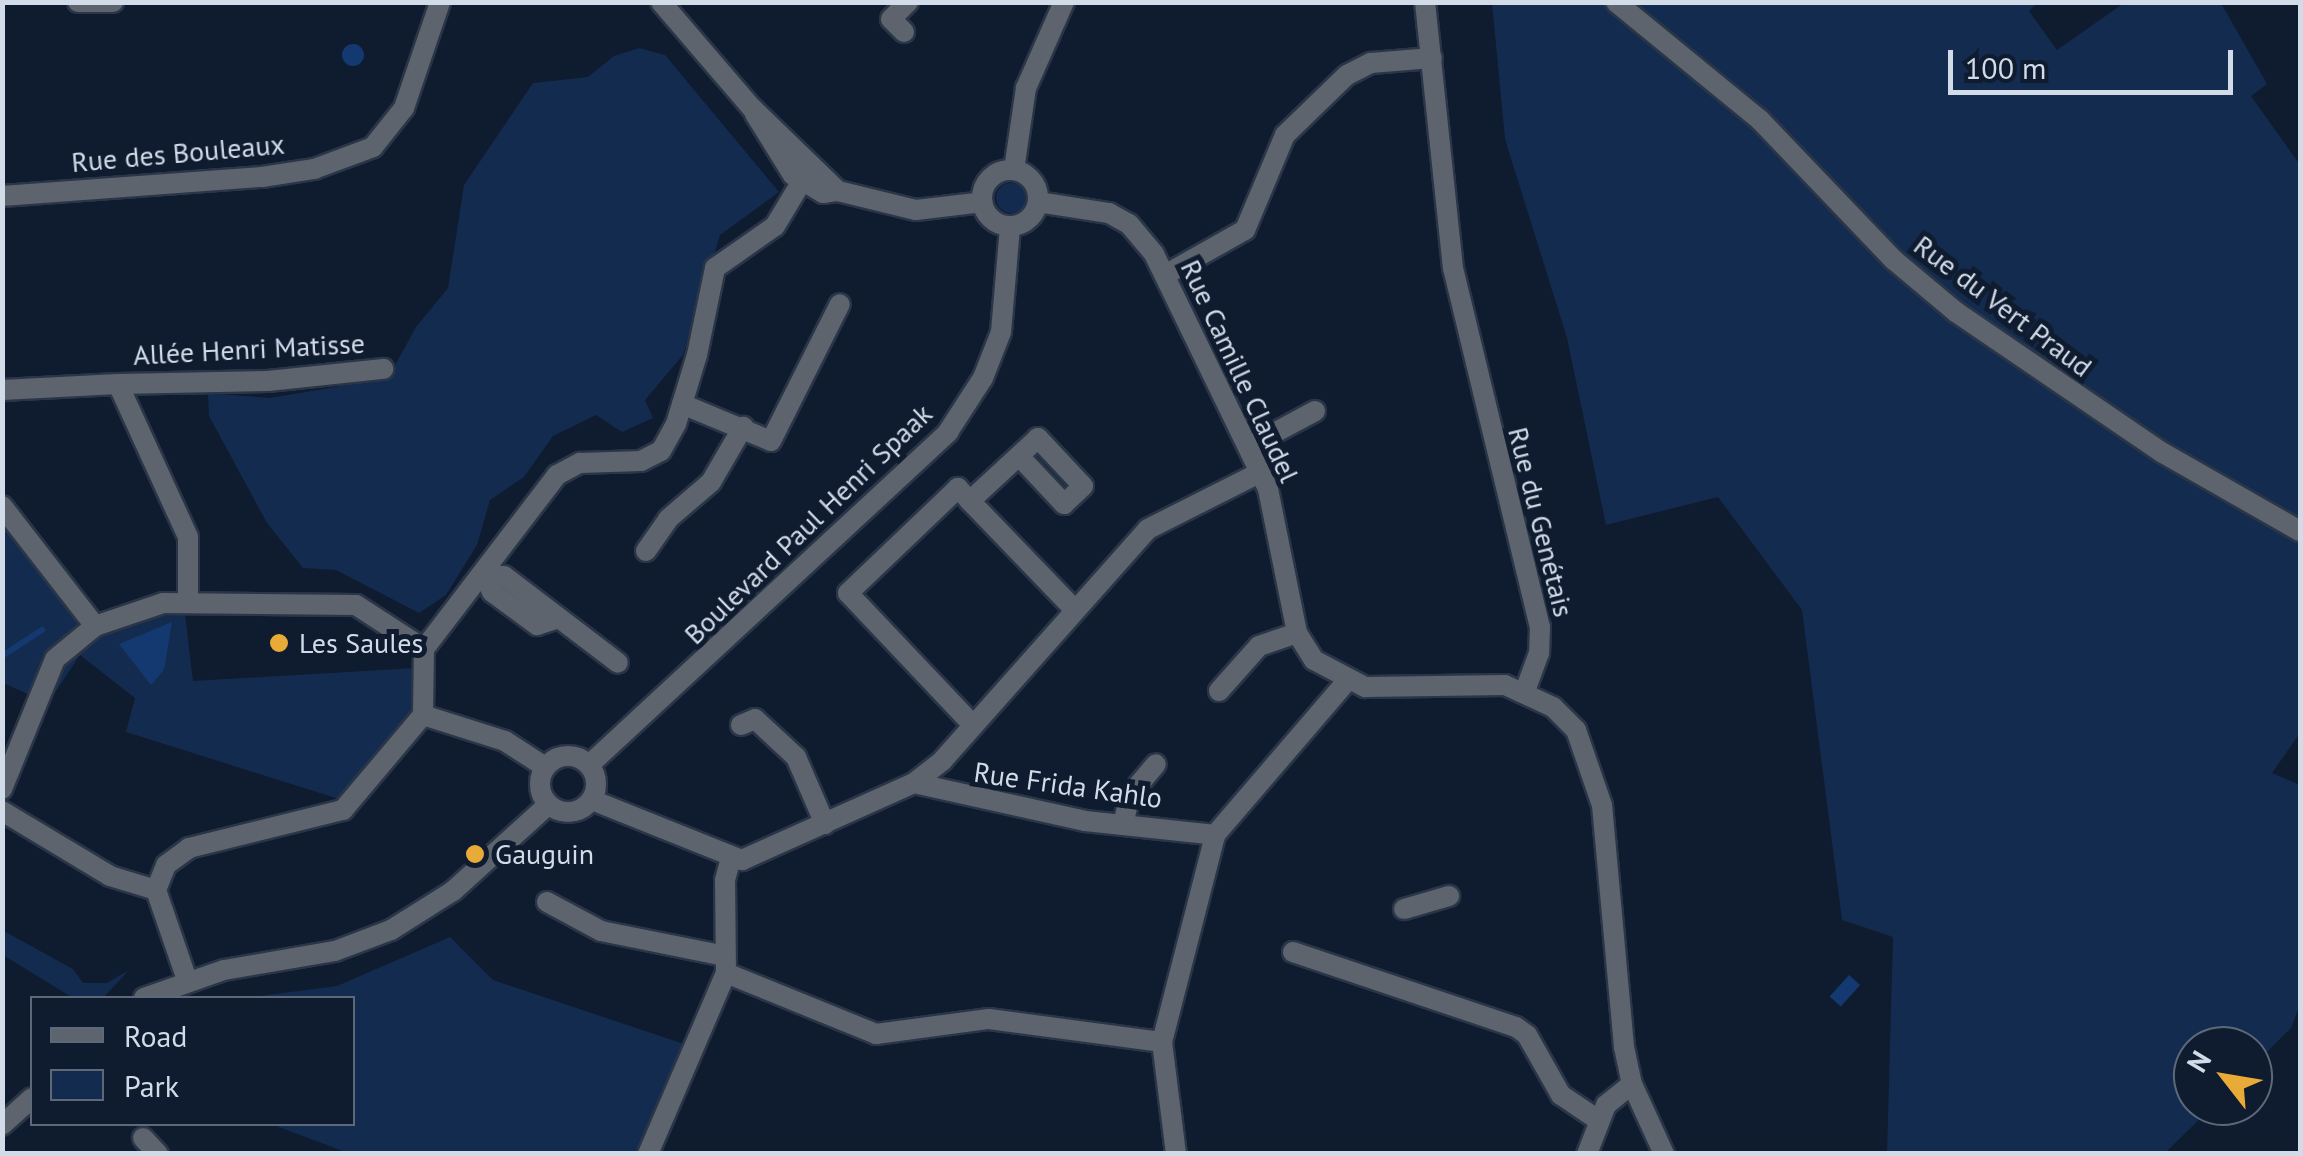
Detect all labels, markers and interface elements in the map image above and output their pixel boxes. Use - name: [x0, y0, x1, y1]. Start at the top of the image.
- scale bar: [1953, 30, 2238, 92]
- text: 100 m: [1965, 48, 2046, 87]
- street label: Rue des Bouleaux: [70, 127, 286, 179]
- street label: Rue du Vert Praud: [1907, 228, 2099, 384]
- street label: Rue Camille Claudel: [1174, 254, 1306, 488]
- street label: Allée Henri Matisse: [132, 326, 366, 372]
- street label: Boulevard Paul Henri Spaak: [677, 397, 939, 651]
- street label: Rue du Genétais: [1501, 424, 1581, 620]
- place label: Les Saules: [299, 626, 423, 660]
- marker: Les Saules: [268, 632, 290, 654]
- street label: Rue Frida Kahlo: [972, 755, 1164, 815]
- place label: Gauguin: [495, 837, 594, 871]
- marker: Gauguin: [464, 843, 486, 865]
- legend: [30, 996, 355, 1126]
- text: Road: [124, 1016, 188, 1055]
- north arrow: [2173, 1026, 2273, 1126]
- text: N: [2178, 1044, 2219, 1079]
- text: Park: [124, 1066, 179, 1105]

